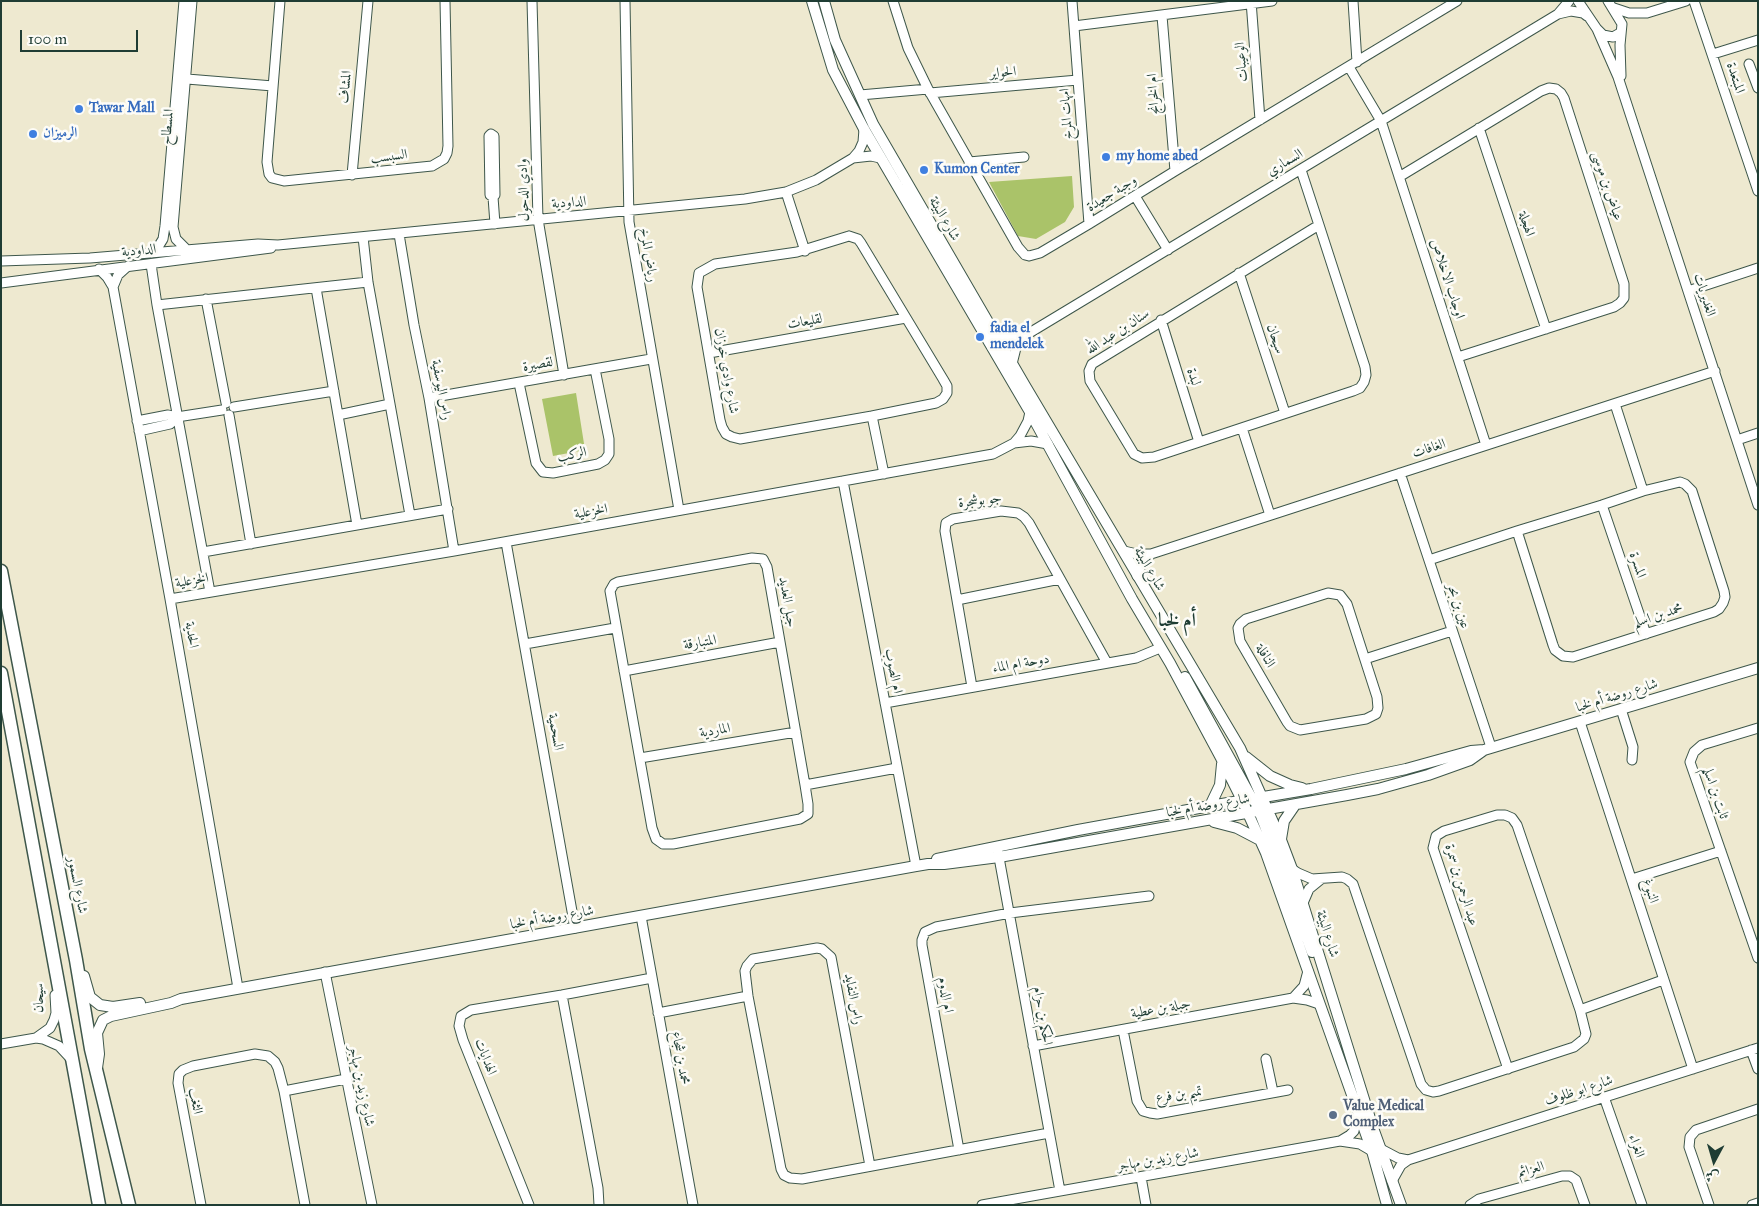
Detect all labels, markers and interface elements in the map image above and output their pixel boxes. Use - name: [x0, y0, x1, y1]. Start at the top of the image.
- scale bar: [22, 20, 140, 52]
- text: 100 m: [28, 30, 67, 48]
- street label: الوعيبات: [1232, 41, 1252, 83]
- street label: المبتعدة: [1722, 60, 1748, 96]
- street label: الحواير: [989, 63, 1017, 83]
- street label: المشاف: [336, 70, 356, 104]
- street label: ام الخرانج: [1144, 73, 1164, 115]
- street label: امهات المرخ: [1057, 88, 1077, 140]
- place label: Tawar Mall: [89, 101, 155, 117]
- marker: Tawar Mall: [73, 103, 85, 115]
- street label: المسطاح: [158, 108, 178, 146]
- place label: الرميزان: [43, 126, 77, 142]
- marker: الرميزان: [27, 128, 39, 140]
- street label: السبسب: [370, 146, 408, 168]
- street label: السماري: [1264, 146, 1306, 180]
- place label: my home abed: [1116, 149, 1198, 165]
- street label: عياض بن موسى: [1588, 149, 1626, 223]
- marker: my home abed: [1100, 151, 1112, 163]
- street label: وادي الدحول: [515, 158, 533, 222]
- place label: Kumon Center: [934, 162, 1020, 178]
- marker: Kumon Center: [918, 164, 930, 176]
- street label: وجبة جعيدة: [1084, 172, 1140, 216]
- street label: الداودية: [551, 193, 587, 213]
- street label: شارع البيئة: [925, 194, 963, 244]
- street label: الهجلة: [1514, 209, 1538, 239]
- street label: رياض المرخ: [635, 226, 661, 284]
- street label: اوجاب الاخلاص: [1426, 237, 1468, 321]
- street label: الداودية: [121, 241, 157, 261]
- street label: الغديريات: [1689, 271, 1719, 319]
- street label: سنان بن عبد الله: [1083, 305, 1153, 359]
- street label: لقليعات: [786, 311, 824, 333]
- place label: fadia el mendelek: [990, 321, 1044, 354]
- street label: سيحان: [1262, 322, 1288, 356]
- street label: شارع وادي خوزان: [710, 327, 742, 415]
- marker: fadia el mendelek: [974, 331, 986, 343]
- street label: لقصيرة: [521, 354, 555, 376]
- street label: راس اليوسفية: [427, 358, 455, 422]
- street label: لبدة: [1182, 366, 1204, 388]
- street label: الغافات: [1410, 436, 1448, 462]
- street label: الركب: [556, 444, 588, 466]
- street label: جو بوشجرة: [957, 490, 1003, 512]
- street label: الخزعلية: [573, 501, 609, 523]
- street label: شارع البيئة: [1130, 544, 1168, 594]
- street label: المسرة: [1625, 550, 1649, 580]
- street label: الخزعلية: [174, 570, 210, 592]
- street label: جبل العديد: [774, 575, 800, 629]
- street label: عين بن بحر: [1443, 581, 1473, 631]
- street label: محمد بن اسلم: [1631, 600, 1685, 632]
- district label: أم لخبا: [1158, 610, 1196, 632]
- street label: الحدية: [180, 621, 202, 649]
- street label: المتبارقة: [682, 632, 718, 654]
- street label: النافلة: [1252, 641, 1278, 671]
- street label: ام الصوب: [880, 647, 906, 695]
- street label: دوحة ام الماء: [991, 651, 1051, 677]
- street label: شارع روضة أم لخبا: [1574, 676, 1660, 716]
- street label: السحمية: [543, 712, 567, 752]
- street label: الماردية: [698, 720, 732, 742]
- street label: ثابت بن اسلم: [1698, 765, 1732, 821]
- street label: شارع روضة أم لخبا: [1165, 790, 1251, 822]
- street label: عبد الرحمن بن سمرة: [1441, 842, 1481, 928]
- street label: شارع السمور: [63, 855, 91, 915]
- street label: النبوغ: [1638, 877, 1662, 905]
- street label: شارع روضة أم لخبا: [509, 902, 595, 934]
- street label: شارع البيئة: [1312, 908, 1342, 960]
- street label: راس النفايد: [840, 972, 866, 1026]
- street label: ام الدوم: [934, 976, 956, 1014]
- street label: سيحان: [32, 983, 48, 1013]
- street label: الحكم بن حزام: [1029, 985, 1055, 1047]
- street label: جبلة بن عطية: [1130, 995, 1192, 1023]
- street label: محمد بن شجاع: [667, 1030, 693, 1086]
- street label: الهدايات: [470, 1036, 500, 1078]
- street label: شارع زيد بن مهاجر: [344, 1044, 378, 1128]
- street label: شارع ابو ظلوف: [1543, 1072, 1615, 1110]
- street label: تميم بن فرع: [1154, 1083, 1204, 1107]
- street label: الثغب: [184, 1086, 206, 1116]
- place label: Value Medical Complex: [1343, 1099, 1424, 1132]
- marker: Value Medical Complex: [1327, 1109, 1339, 1121]
- street label: الغراء: [1624, 1132, 1648, 1160]
- north arrow: [1689, 1136, 1739, 1186]
- street label: شارع زيد بن مهاجر: [1116, 1145, 1200, 1175]
- street label: العزائم: [1516, 1158, 1546, 1182]
- text: ش: [1705, 1167, 1720, 1186]

